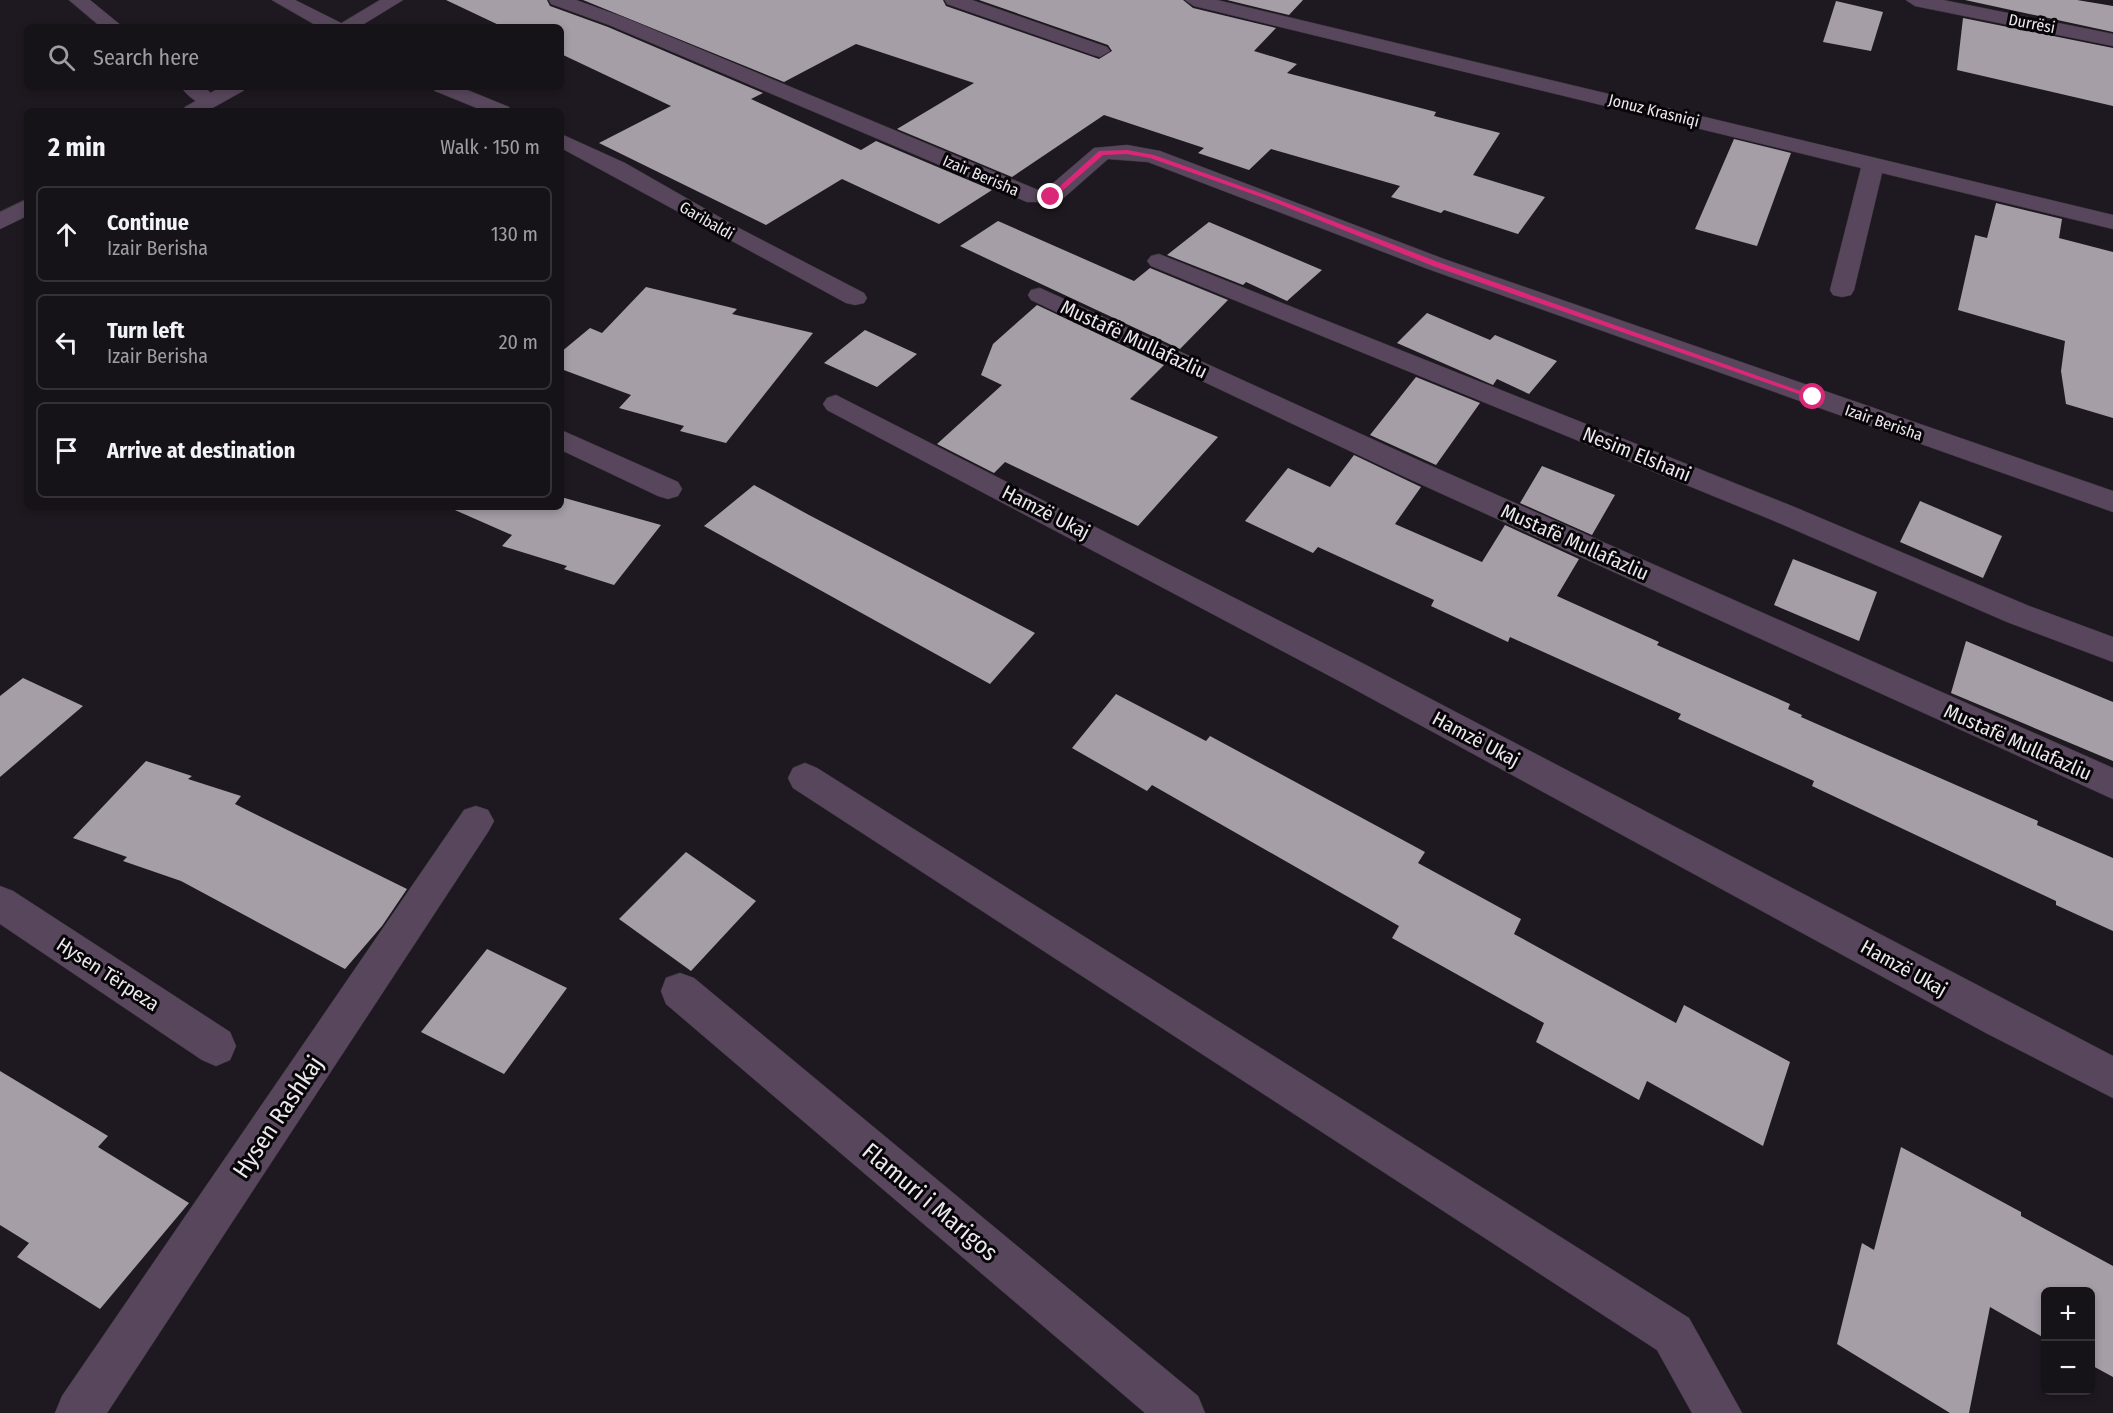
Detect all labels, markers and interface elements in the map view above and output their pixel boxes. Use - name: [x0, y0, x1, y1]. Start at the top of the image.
- street label: Durrësi: [2007, 10, 2057, 37]
- search box: [24, 24, 564, 90]
- icon: search: [45, 41, 78, 74]
- text: Search here: [93, 44, 199, 71]
- street label: Jonuz Krasniqi: [1607, 90, 1701, 131]
- text: 2 min: [48, 132, 106, 163]
- text: Walk · 150 m: [440, 135, 540, 159]
- street label: Izair Berisha: [940, 151, 1022, 200]
- route end: [1037, 183, 1063, 209]
- street label: Garibaldi: [676, 197, 737, 244]
- text: Continue: [107, 209, 189, 236]
- icon: ahead: [50, 218, 83, 251]
- text: 130 m: [491, 222, 538, 246]
- text: Izair Berisha: [107, 236, 208, 260]
- street label: Mustafë Mullafazliu: [1057, 295, 1211, 383]
- text: Turn left: [107, 317, 185, 344]
- icon: left: [50, 326, 83, 359]
- text: 20 m: [499, 330, 538, 354]
- text: Izair Berisha: [107, 344, 208, 368]
- route start: [1799, 383, 1825, 409]
- street label: Izair Berisha: [1842, 400, 1925, 445]
- street label: Nesim Elshani: [1579, 421, 1695, 487]
- icon: arrive: [50, 434, 83, 467]
- text: Arrive at destination: [107, 437, 295, 464]
- street label: Hamzë Ukaj: [998, 480, 1094, 544]
- street label: Mustafë Mullafazliu: [1497, 499, 1653, 585]
- street label: Mustafë Mullafazliu: [1940, 699, 2096, 785]
- street label: Hamzë Ukaj: [1428, 706, 1524, 772]
- street label: Hysen Tërpeza: [52, 932, 164, 1016]
- street label: Hamzë Ukaj: [1857, 934, 1951, 1002]
- street label: Hysen Rashkaj: [227, 1051, 329, 1183]
- street label: Flamuri i Marigos: [857, 1137, 1003, 1267]
- map controls: [2041, 1287, 2095, 1395]
- button: +: [2041, 1287, 2095, 1341]
- button: −: [2041, 1341, 2095, 1395]

